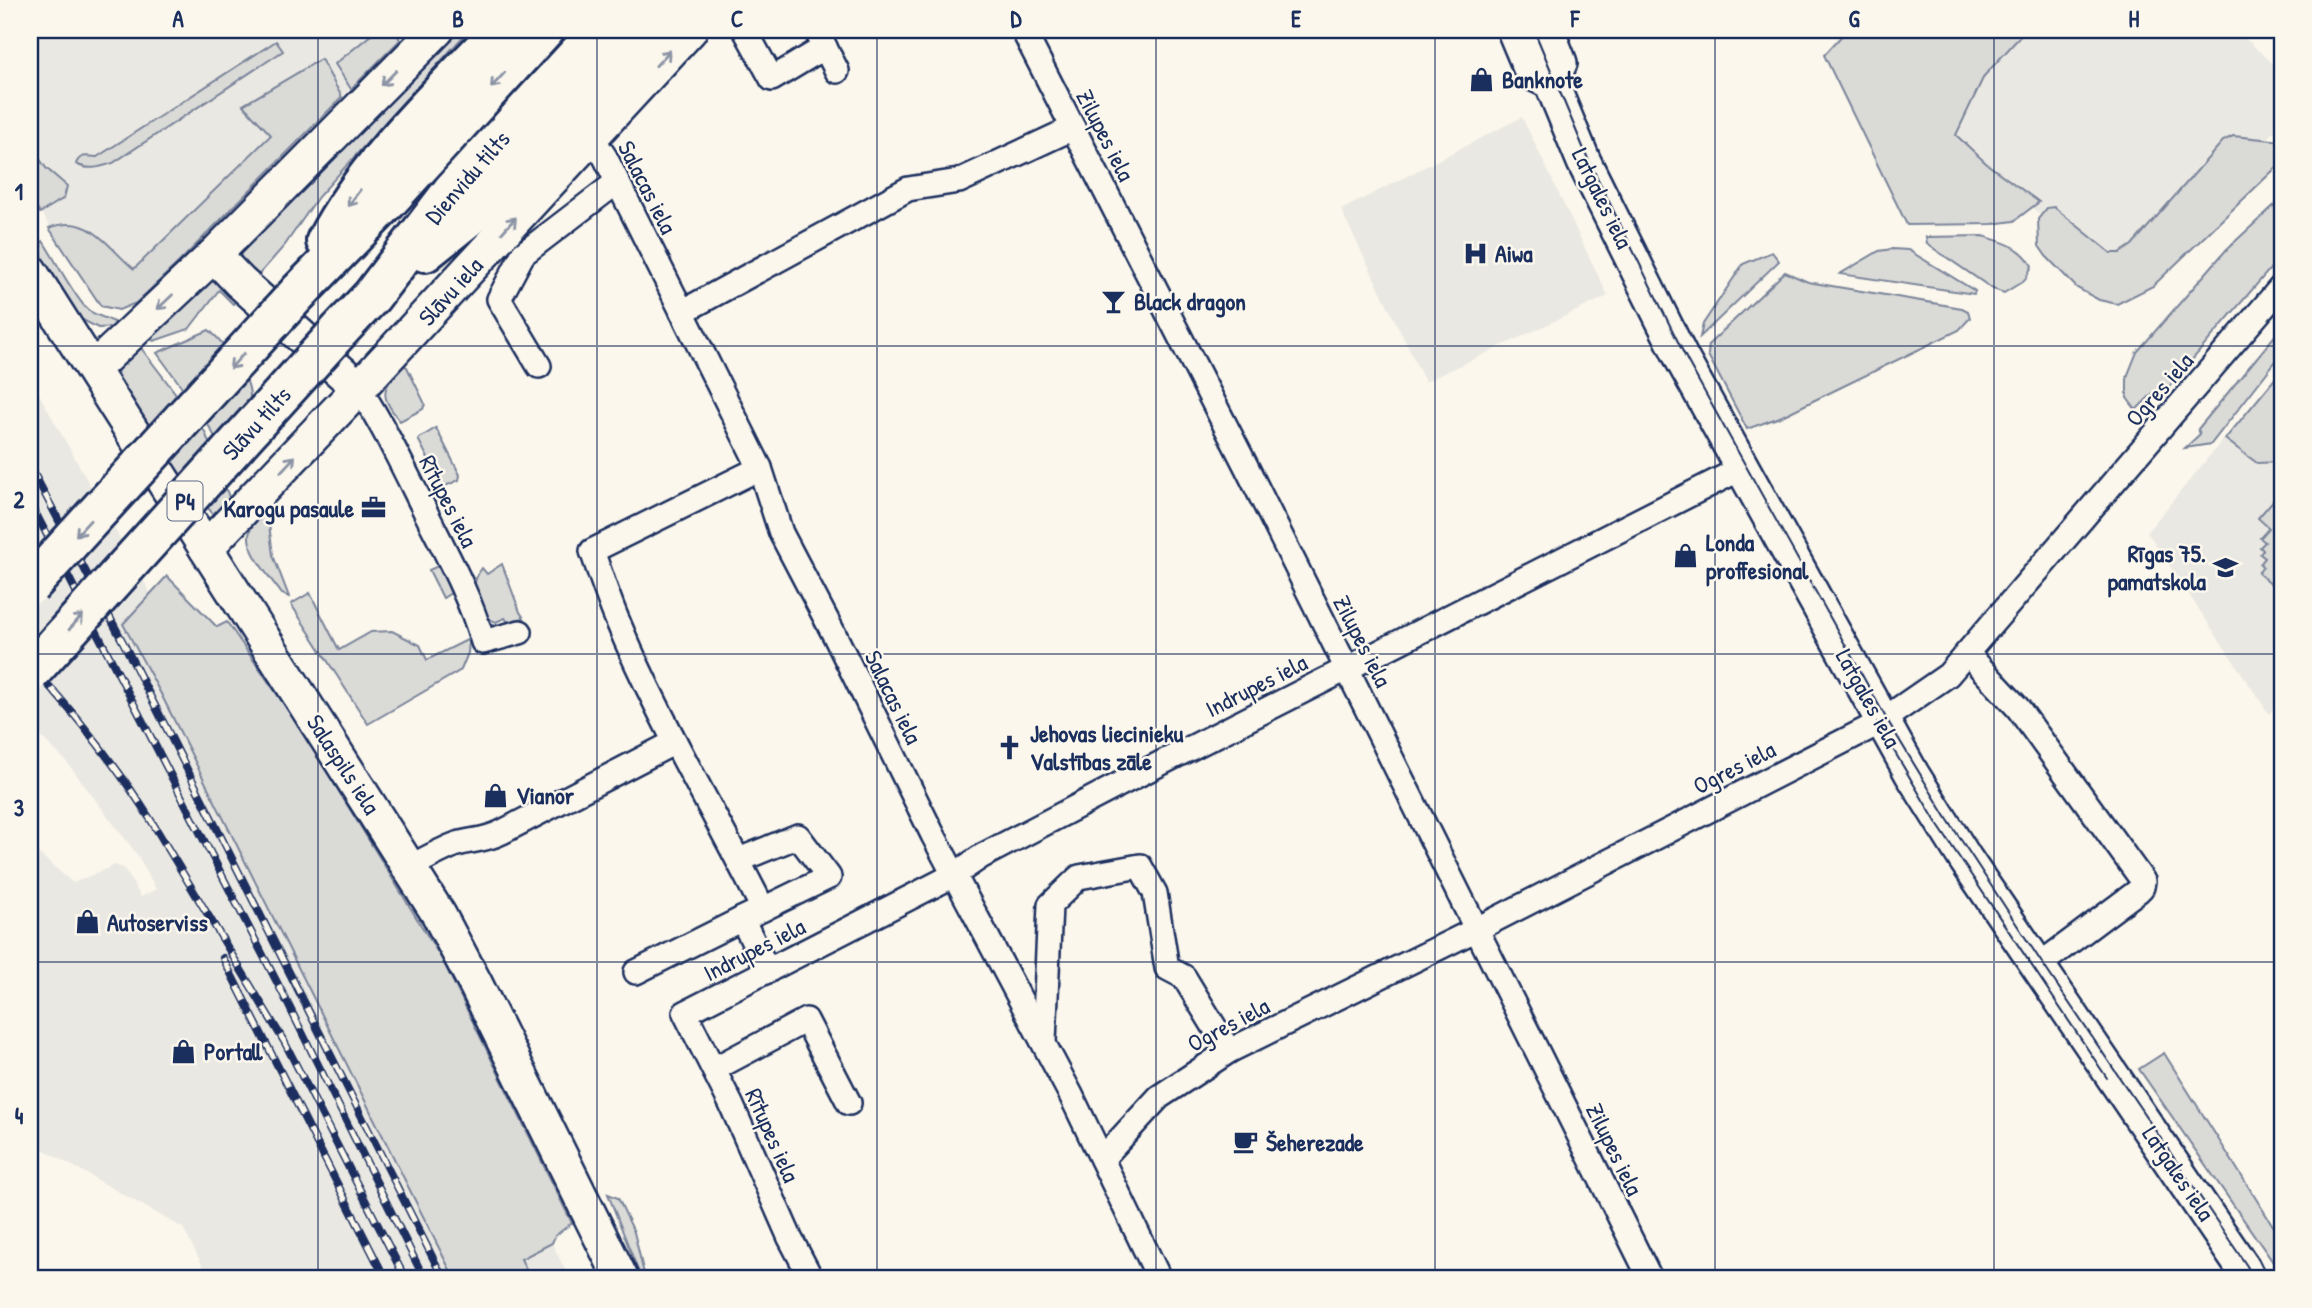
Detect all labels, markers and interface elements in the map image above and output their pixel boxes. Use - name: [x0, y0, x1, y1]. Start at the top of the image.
- text: A: [172, 3, 184, 34]
- text: B: [452, 3, 464, 34]
- text: C: [731, 3, 743, 34]
- text: D: [1011, 3, 1023, 34]
- text: E: [1291, 3, 1302, 34]
- text: F: [1570, 3, 1581, 34]
- text: G: [1848, 3, 1860, 34]
- text: H: [2129, 3, 2140, 34]
- one-way arrow: [655, 50, 672, 67]
- place label: Banknote: [1502, 63, 1583, 95]
- shop icon: Banknote: [1468, 65, 1496, 93]
- one-way arrow: [381, 70, 398, 87]
- one-way arrow: [490, 71, 506, 89]
- street label: Zilupes iela: [1069, 84, 1143, 186]
- street label: Dienvidu tilts: [417, 123, 517, 231]
- street label: Salacas iela: [611, 135, 685, 239]
- street label: Latgales iela: [1565, 142, 1641, 254]
- text: 1: [15, 176, 23, 207]
- one-way arrow: [347, 188, 361, 207]
- one-way arrow: [501, 216, 517, 234]
- place label: Aiwa: [1495, 237, 1533, 269]
- hospital icon: Aiwa: [1461, 239, 1489, 267]
- street label: Slāvu iela: [411, 250, 489, 332]
- place label: Black dragon: [1134, 285, 1246, 318]
- bar icon: Black dragon: [1100, 287, 1128, 315]
- one-way arrow: [157, 293, 174, 310]
- street label: Ogres iela: [2118, 345, 2200, 433]
- one-way arrow: [229, 351, 245, 369]
- street label: Slāvu tilts: [214, 379, 298, 467]
- street label: Rītupes iela: [412, 449, 486, 553]
- one-way arrow: [279, 456, 296, 473]
- road number: P4: [168, 481, 202, 520]
- text: 2: [14, 484, 25, 515]
- place label: Karogu pasaule: [223, 492, 354, 525]
- office icon: Karogu pasaule: [360, 494, 388, 522]
- one-way arrow: [74, 519, 91, 536]
- place label: Londa proffesional: [1706, 526, 1809, 587]
- place label: Rīgas 75. pamatskola: [2108, 537, 2207, 598]
- shop icon: Londa proffesional: [1672, 542, 1700, 570]
- school or university icon: Rīgas 75. pamatskola: [2212, 553, 2240, 581]
- street label: Zilupes iela: [1326, 590, 1400, 692]
- one-way arrow: [67, 614, 84, 631]
- street label: Latgales iela: [1829, 643, 1909, 753]
- street label: Salacas iela: [858, 645, 930, 749]
- street label: Indrupes iela: [1200, 646, 1312, 724]
- street label: Salaspils iela: [300, 708, 388, 820]
- place label: Jehovas liecinieku Valstības zāle: [1030, 717, 1184, 777]
- church icon: Jehovas liecinieku Valstības zāle: [996, 733, 1024, 761]
- street label: Ogres iela: [1687, 733, 1781, 801]
- place label: Vianor: [516, 779, 575, 811]
- shop icon: Vianor: [482, 781, 510, 809]
- text: 3: [14, 792, 24, 823]
- place label: Autoserviss: [107, 906, 208, 938]
- shop icon: Autoserviss: [73, 908, 101, 936]
- street label: Indrupes iela: [698, 910, 810, 988]
- street label: Ogres iela: [1182, 989, 1274, 1059]
- place label: Portall: [204, 1035, 263, 1067]
- shop icon: Portall: [170, 1037, 198, 1065]
- street label: Rītupes iela: [738, 1083, 808, 1187]
- street label: Zilupes iela: [1579, 1098, 1651, 1200]
- text: 4: [15, 1100, 24, 1131]
- street label: Latgales iela: [2136, 1119, 2222, 1227]
- place label: Šeherezade: [1266, 1126, 1364, 1158]
- cafe icon: Šeherezade: [1232, 1128, 1260, 1156]

